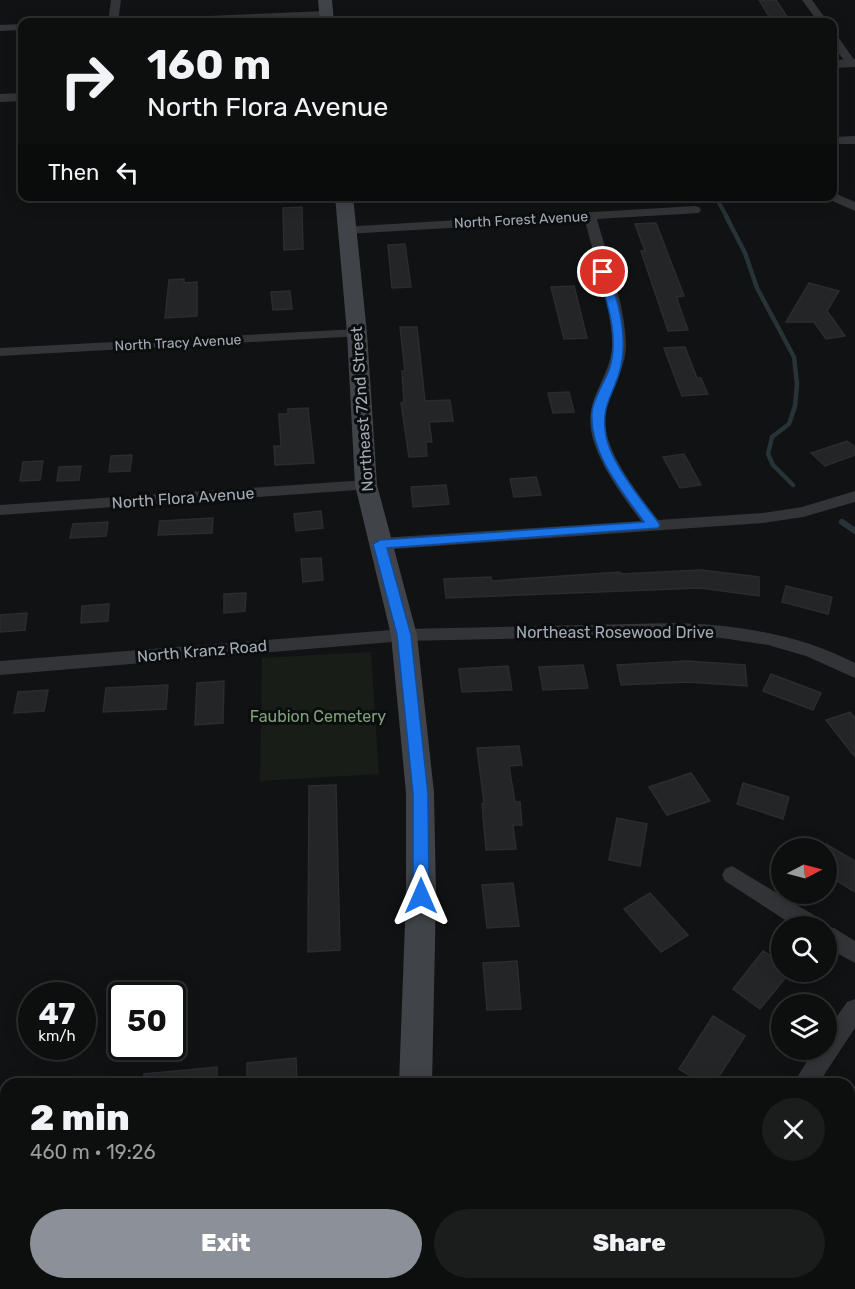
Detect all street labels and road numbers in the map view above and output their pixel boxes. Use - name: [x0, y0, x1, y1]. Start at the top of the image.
- street label: North Forest Avenue: [453, 208, 589, 232]
- street label: Northeast 72nd Street: [347, 326, 377, 492]
- street label: North Tracy Avenue: [114, 331, 242, 355]
- street label: North Flora Avenue: [111, 484, 255, 512]
- street label: Northeast Rosewood Drive: [516, 623, 714, 642]
- street label: North Kranz Road: [136, 636, 268, 666]

